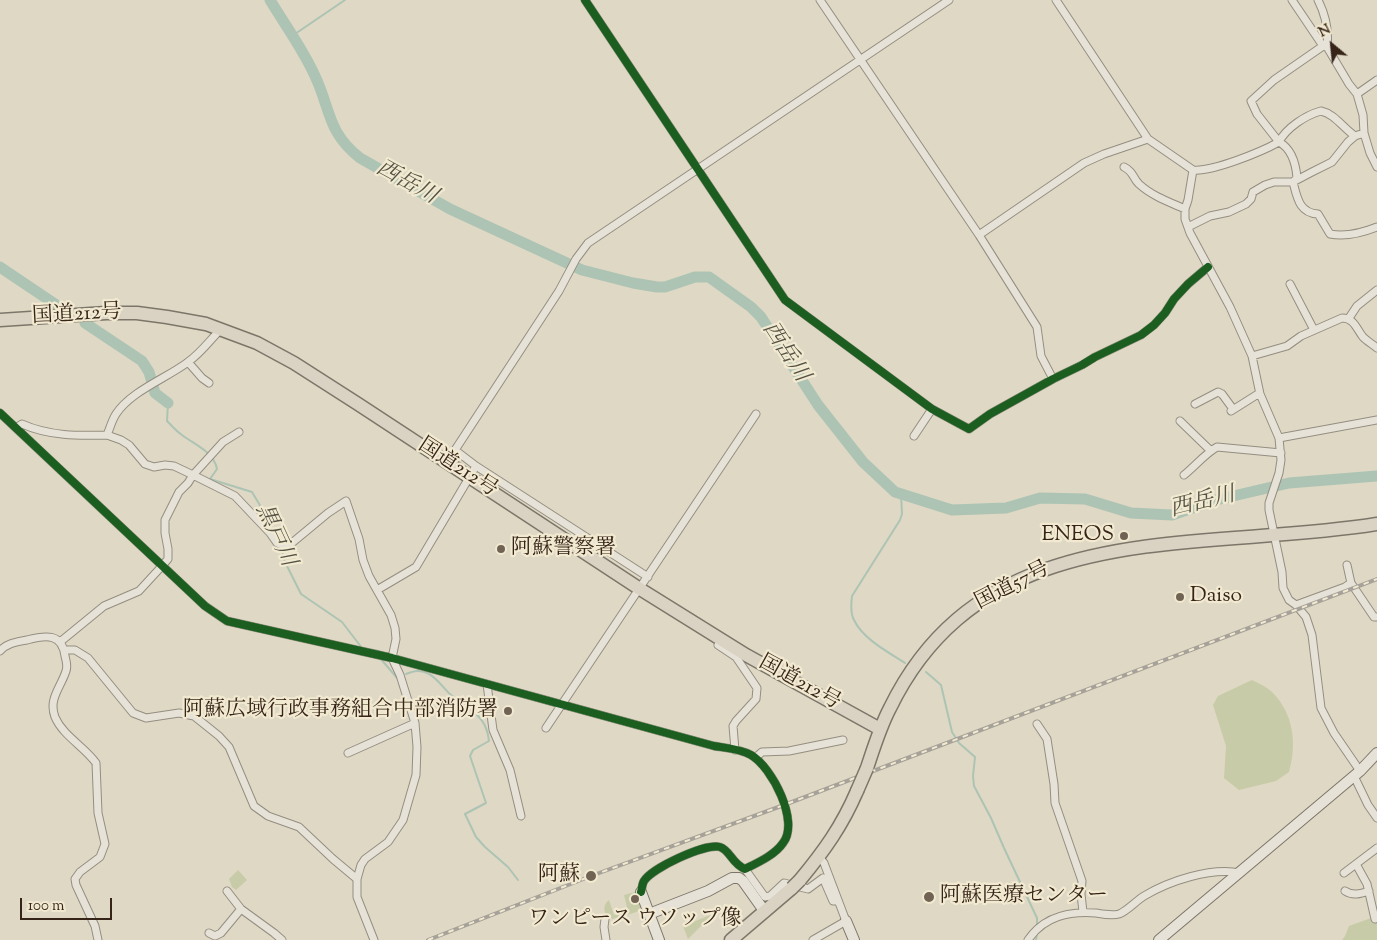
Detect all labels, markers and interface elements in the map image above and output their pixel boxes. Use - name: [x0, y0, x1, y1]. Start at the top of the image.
- north arrow: [1307, 20, 1357, 70]
- text: N: [1315, 20, 1335, 43]
- water label: 西岳川: [371, 156, 441, 212]
- street label: 国道212号: [32, 301, 122, 331]
- water label: 西岳川: [755, 318, 813, 388]
- street label: 国道212号: [412, 434, 502, 504]
- water label: 西岳川: [1168, 483, 1238, 525]
- water label: 黒戸川: [248, 501, 300, 571]
- place label: ENEOS: [1041, 523, 1114, 549]
- marker: ENEOS: [1118, 530, 1130, 542]
- place label: 阿蘇警察署: [511, 536, 616, 562]
- marker: 阿蘇警察署: [495, 543, 507, 555]
- street label: 国道57号: [971, 557, 1055, 617]
- place label: Daiso: [1190, 584, 1242, 610]
- marker: Daiso: [1174, 591, 1186, 603]
- street label: 国道212号: [754, 651, 844, 717]
- place label: 阿蘇広域行政事務組合中部消防署: [183, 698, 498, 724]
- marker: 阿蘇広域行政事務組合中部消防署: [502, 705, 514, 717]
- place label: 阿蘇: [538, 863, 580, 889]
- marker: 阿蘇: [584, 869, 598, 883]
- place label: 阿蘇医療センター: [940, 884, 1108, 910]
- scale bar: [22, 888, 115, 920]
- marker: 阿蘇医療センター: [922, 890, 936, 904]
- marker: ワンピース ウソップ像: [629, 893, 641, 905]
- text: 100 m: [28, 896, 64, 917]
- place label: ワンピース ウソップ像: [528, 907, 742, 933]

